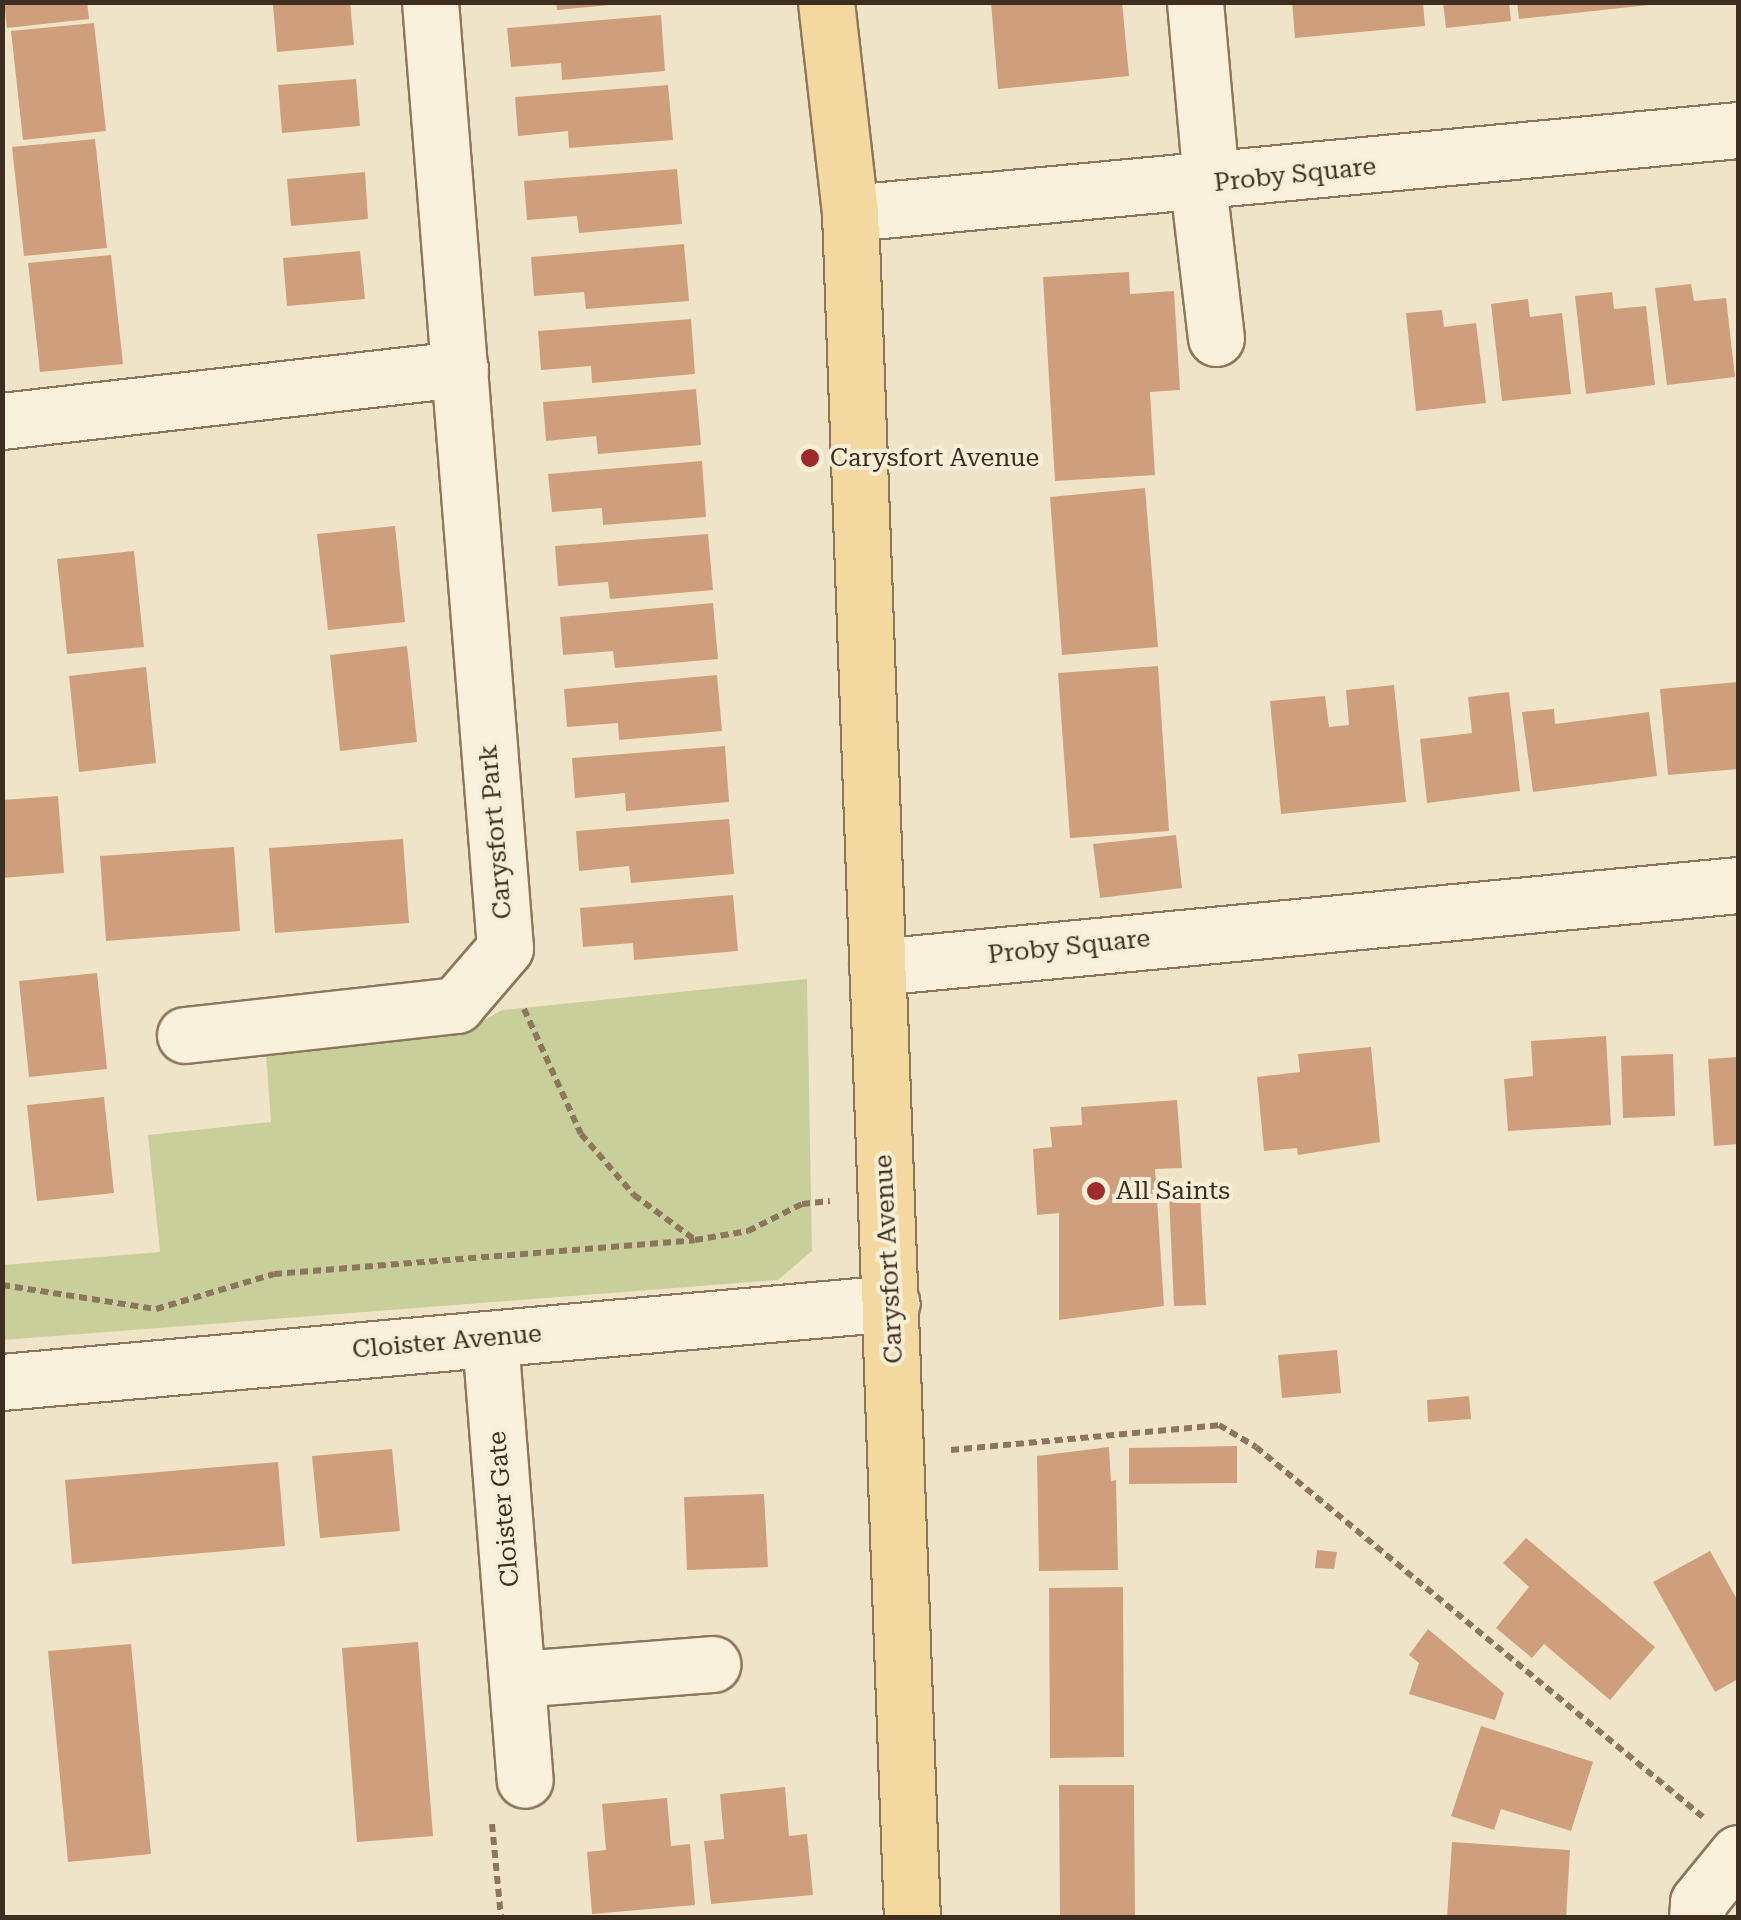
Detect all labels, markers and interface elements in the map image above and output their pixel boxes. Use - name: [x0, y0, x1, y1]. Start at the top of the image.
- street label: Proby Square: [1212, 152, 1378, 198]
- place label: Carysfort Avenue: [830, 443, 1039, 473]
- marker: Carysfort Avenue: [799, 447, 821, 469]
- street label: Carysfort Park: [473, 744, 519, 920]
- street label: Proby Square: [986, 924, 1152, 970]
- street label: Carysfort Avenue: [869, 1154, 909, 1364]
- place label: All Saints: [1116, 1176, 1230, 1206]
- marker: All Saints: [1085, 1180, 1107, 1202]
- street label: Cloister Avenue: [351, 1319, 543, 1365]
- street label: Cloister Gate: [482, 1430, 526, 1588]

